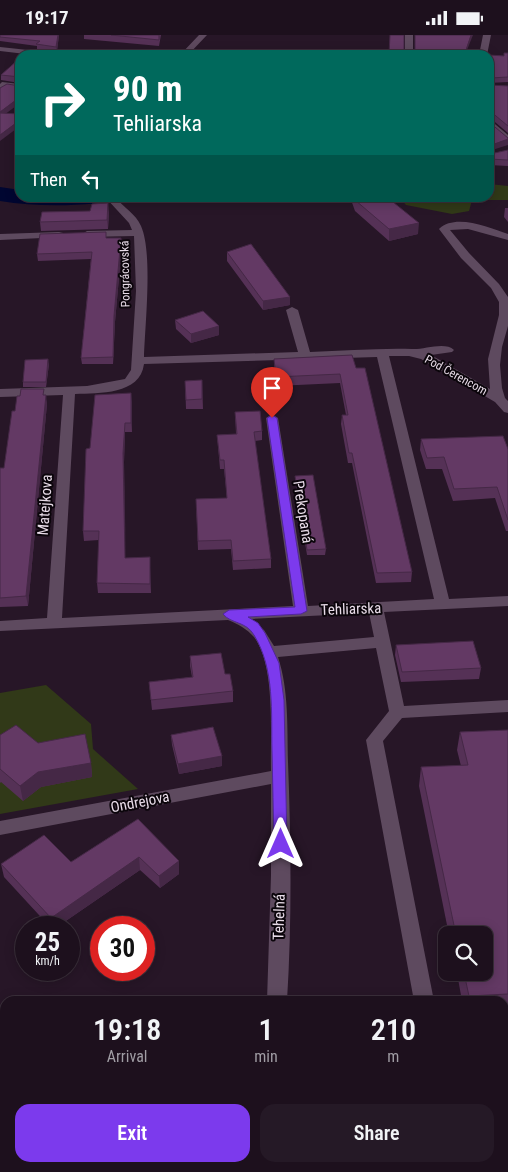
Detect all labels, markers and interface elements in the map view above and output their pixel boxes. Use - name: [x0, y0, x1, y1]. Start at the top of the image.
- text: 19:17: [25, 6, 69, 29]
- text: 90 m: [113, 69, 182, 110]
- icon: right: [30, 70, 95, 135]
- text: Tehliarska: [113, 111, 202, 136]
- icon: left: [77, 165, 105, 193]
- text: Then: [30, 168, 67, 191]
- street label: Pongrácovská: [117, 240, 133, 307]
- street label: Pod Čerencom: [422, 351, 490, 398]
- pin: [251, 367, 293, 418]
- icon: arrive: [258, 374, 286, 402]
- street label: Matejkova: [34, 474, 56, 536]
- street label: Prekopaná: [289, 479, 317, 545]
- street label: Tehliarska: [320, 599, 382, 619]
- street label: Ondrejova: [109, 787, 171, 817]
- position arrow: [254, 817, 306, 869]
- street label: Tehelná: [269, 894, 289, 940]
- speed limit sign: 30: [90, 916, 155, 981]
- map controls: [438, 926, 493, 981]
- button: search: [438, 926, 493, 981]
- text: 25: [35, 928, 60, 957]
- text: km/h: [35, 954, 60, 968]
- text: 19:18: [93, 1012, 161, 1047]
- text: 1: [258, 1012, 274, 1047]
- text: 210: [371, 1012, 416, 1047]
- text: Arrival: [107, 1047, 147, 1066]
- text: min: [254, 1047, 278, 1066]
- text: m: [387, 1047, 399, 1066]
- button: Exit: [15, 1104, 250, 1162]
- button: Share: [260, 1104, 494, 1162]

